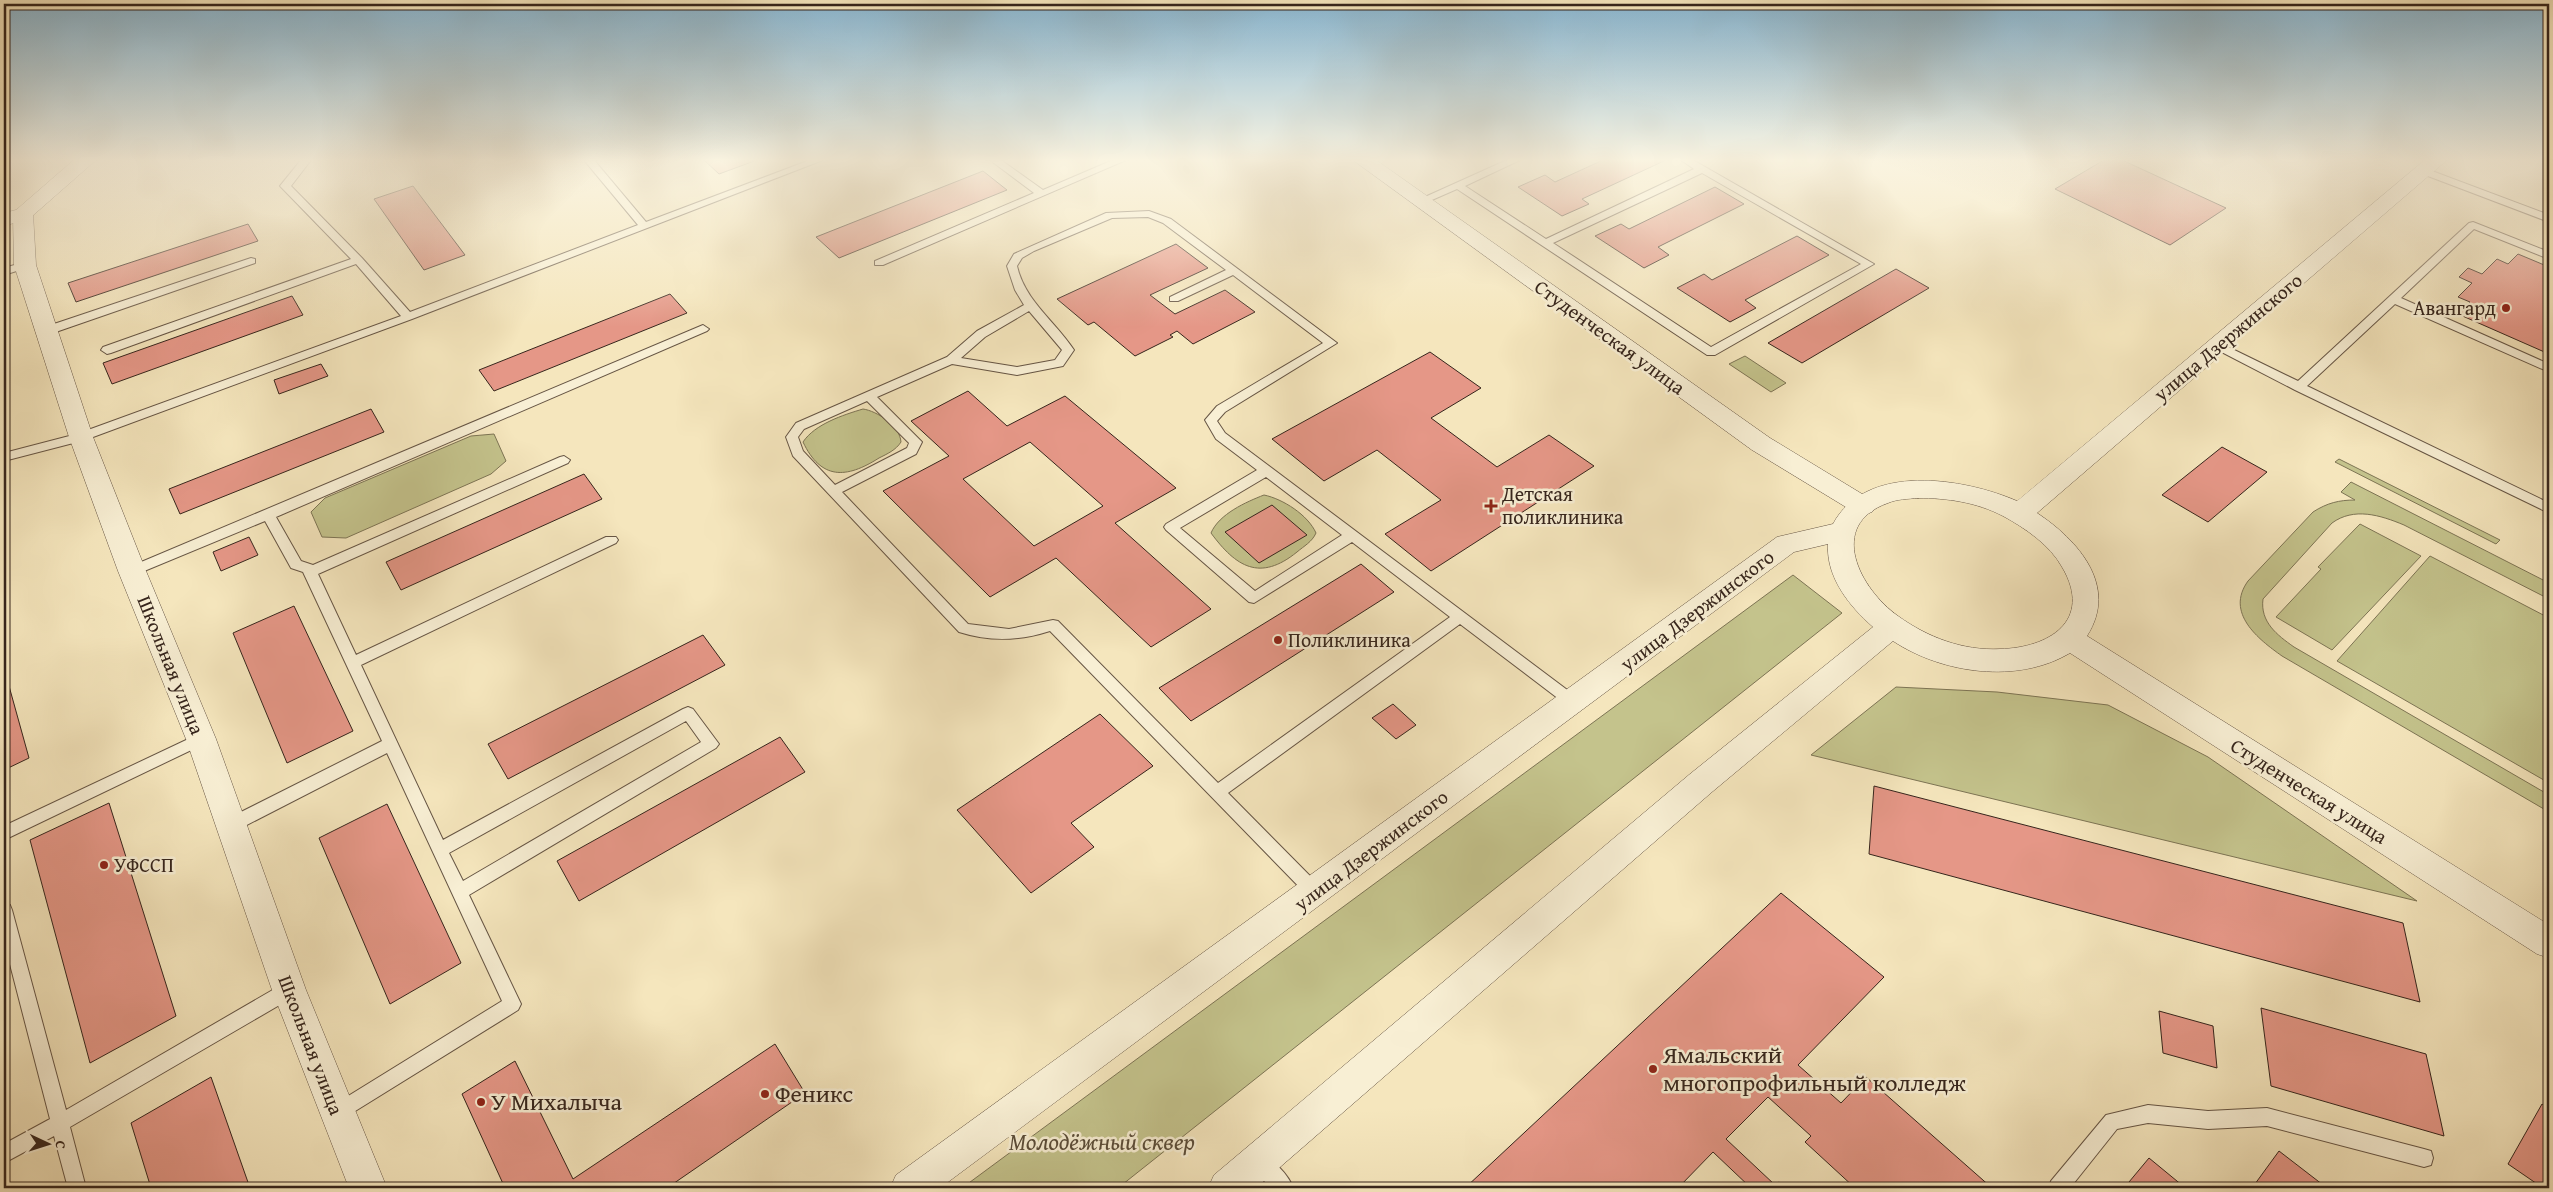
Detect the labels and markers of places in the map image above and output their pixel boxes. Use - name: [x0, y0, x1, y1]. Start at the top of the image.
- place label: Авангард: [2413, 293, 2496, 322]
- marker: Авангард: [2500, 302, 2512, 314]
- place label: Детская поликлиника: [1501, 479, 1624, 531]
- marker: Детская поликлиника: [1484, 499, 1498, 513]
- place label: Поликлиника: [1288, 625, 1411, 654]
- marker: Поликлиника: [1272, 634, 1284, 646]
- place label: УФССП: [114, 850, 174, 879]
- marker: УФССП: [98, 859, 110, 871]
- place label: Ямальский многопрофильный колледж: [1662, 1037, 1966, 1100]
- marker: Ямальский многопрофильный колледж: [1647, 1063, 1659, 1075]
- place label: Феникс: [775, 1076, 854, 1111]
- place label: У Михалыча: [491, 1084, 623, 1119]
- marker: Феникс: [759, 1088, 771, 1100]
- marker: У Михалыча: [475, 1096, 487, 1108]

